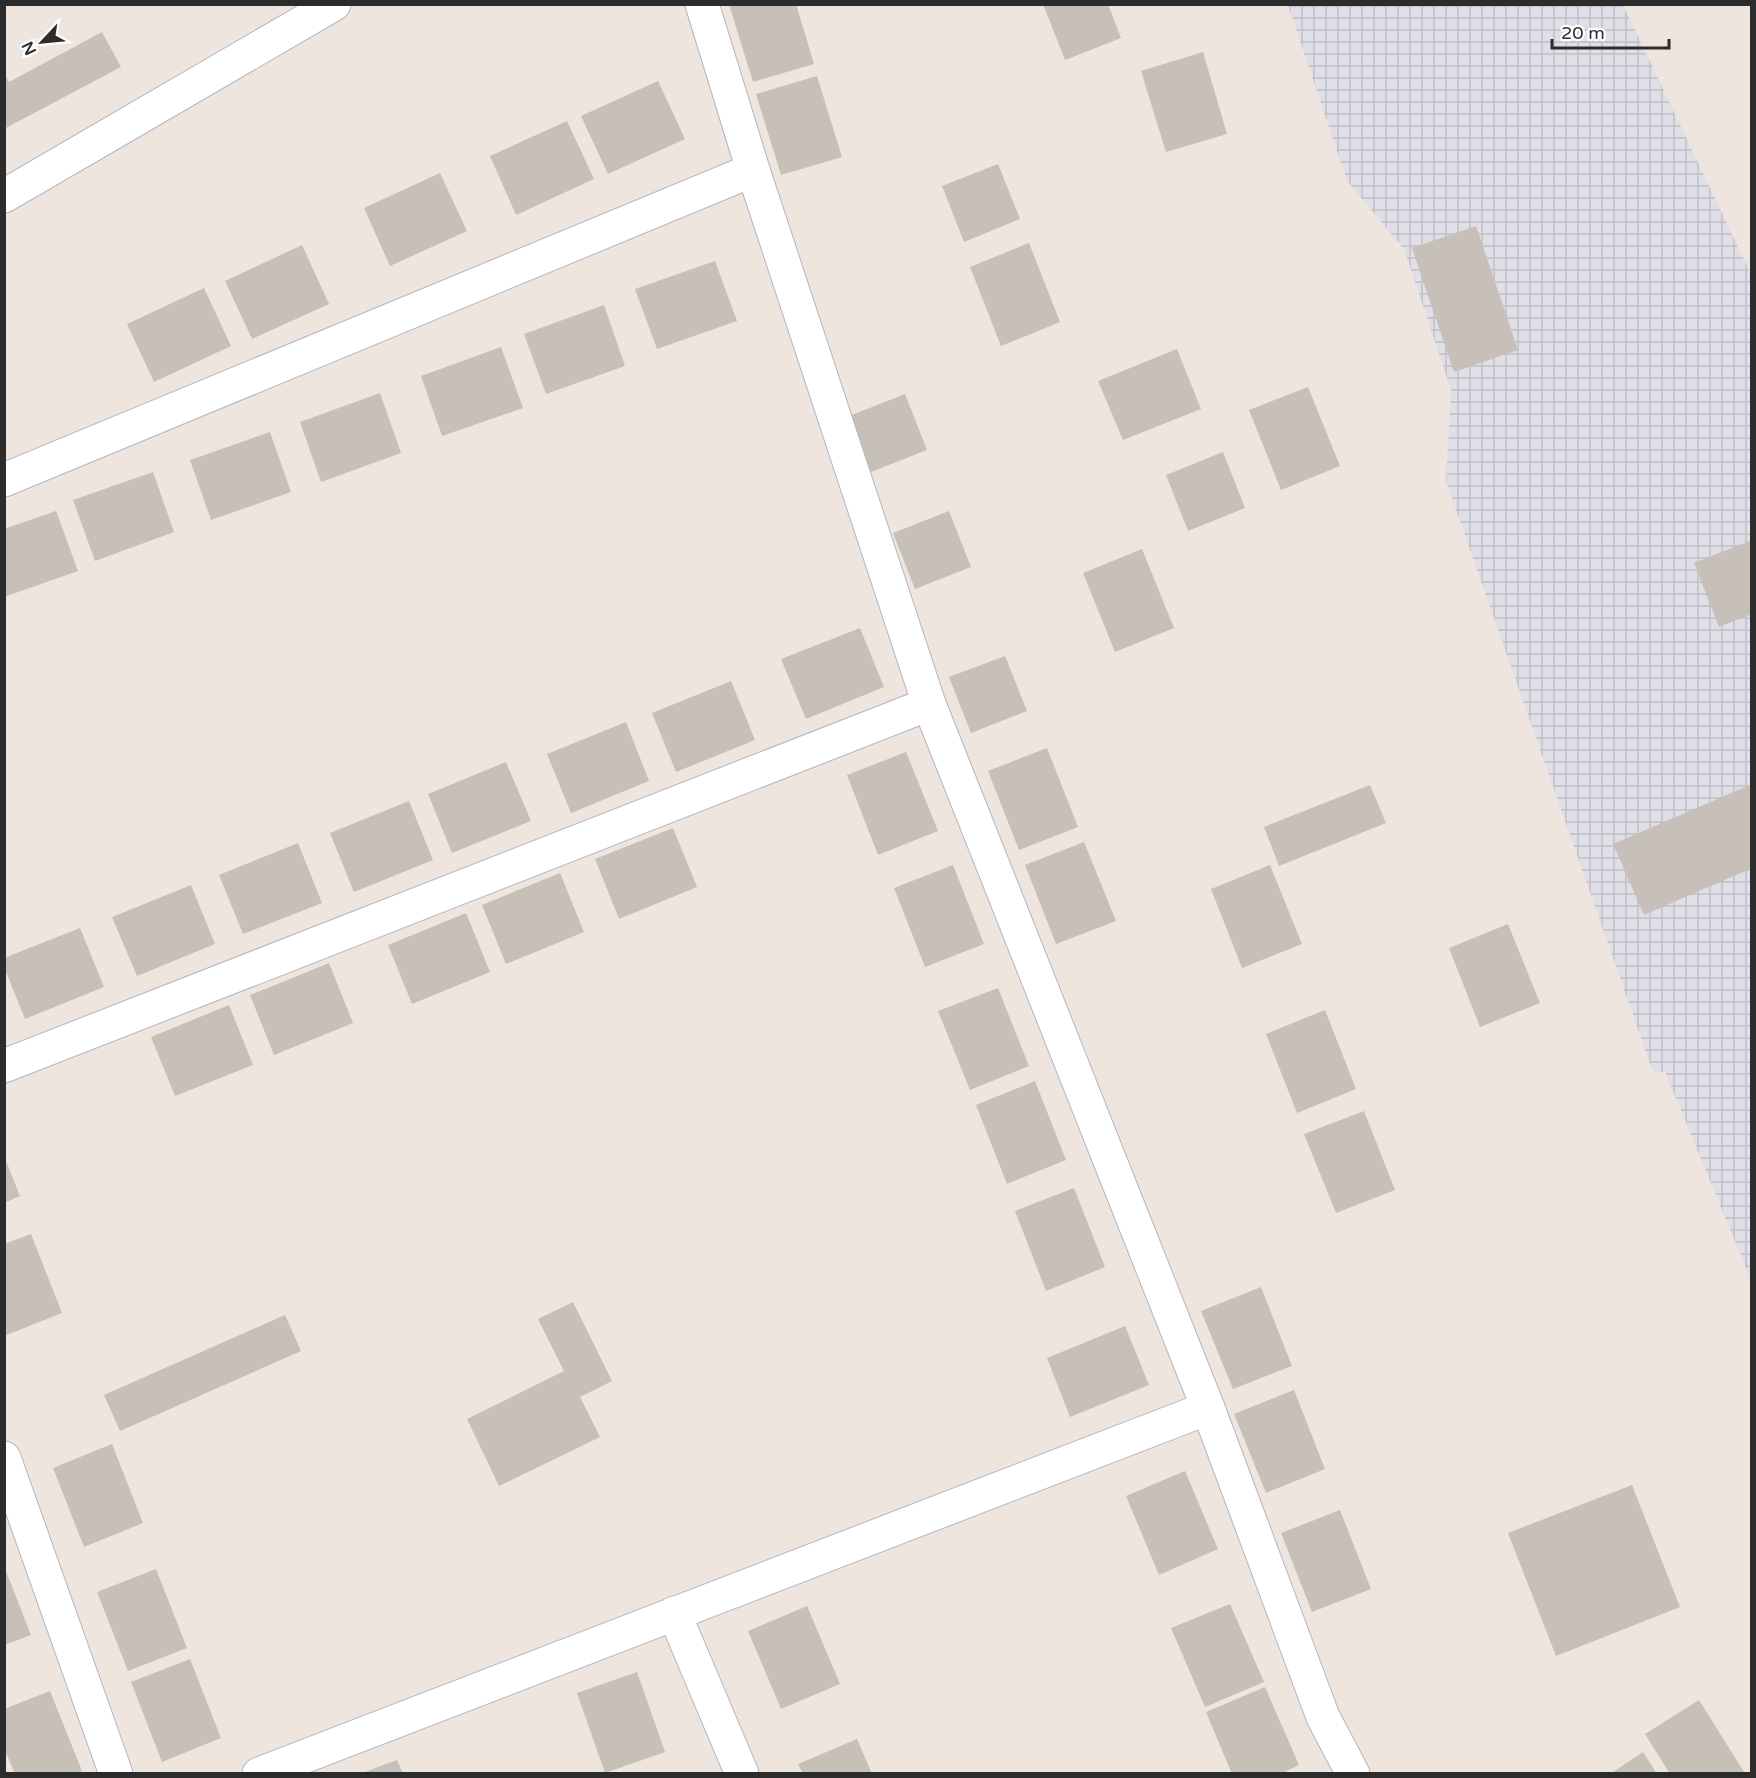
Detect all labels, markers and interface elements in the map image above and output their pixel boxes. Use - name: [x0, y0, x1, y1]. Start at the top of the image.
- north arrow: [12, 12, 72, 72]
- scale bar: [1552, 12, 1669, 50]
- text: 20 m: [1561, 22, 1605, 44]
- text: N: [18, 38, 41, 58]

